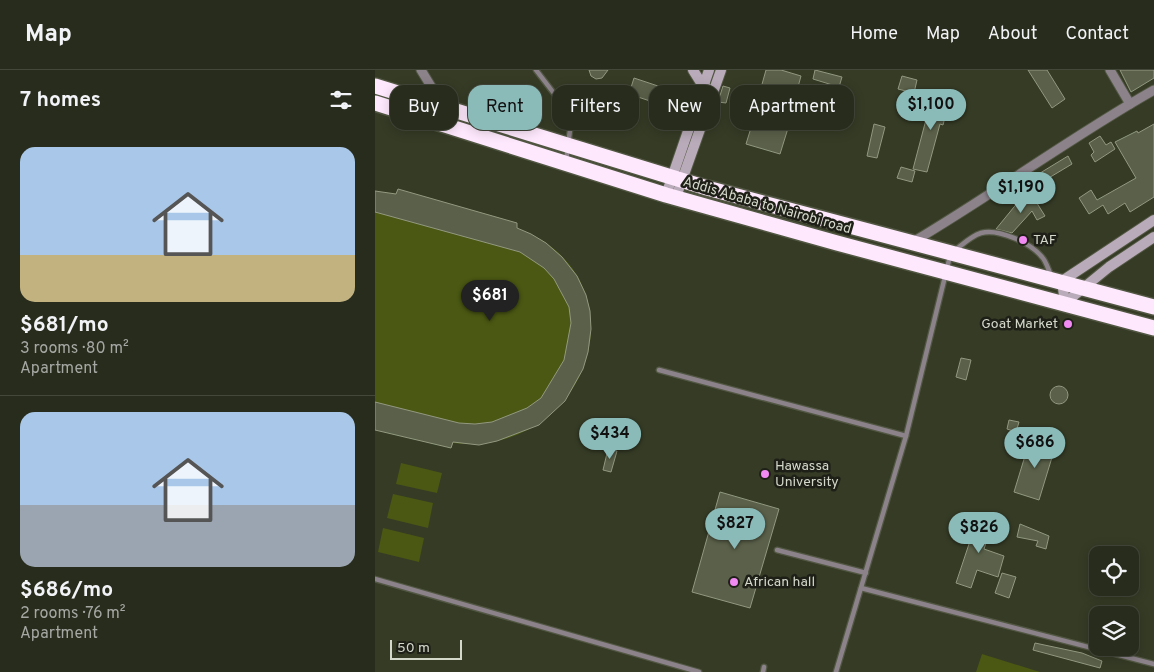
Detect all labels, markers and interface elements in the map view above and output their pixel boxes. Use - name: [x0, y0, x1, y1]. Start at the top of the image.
- text: Map: [25, 20, 72, 50]
- text: Home: [850, 23, 898, 46]
- text: Map: [926, 23, 960, 46]
- text: About: [988, 23, 1037, 46]
- text: Contact: [1065, 23, 1129, 46]
- chip: Buy: [390, 85, 458, 130]
- chip: Rent: [468, 85, 542, 130]
- chip: Filters: [552, 85, 639, 130]
- chip: New: [649, 85, 720, 130]
- chip: Apartment: [730, 85, 854, 130]
- icon: filters: [327, 86, 355, 114]
- text: 7 homes: [20, 87, 101, 114]
- pin: $1,100: [890, 88, 972, 131]
- text: $1,100: [907, 95, 955, 115]
- pin: $1,190: [980, 172, 1062, 214]
- street label: Addis Ababa to Nairobi road: [681, 174, 853, 238]
- text: $1,190: [997, 178, 1045, 198]
- icon: home: [143, 179, 233, 269]
- place label: TAF: [1033, 232, 1057, 249]
- marker: TAF: [1017, 234, 1029, 246]
- pin: $681: [460, 280, 520, 322]
- text: $681: [472, 286, 508, 306]
- text: $681/mo: [20, 312, 109, 339]
- place label: Goat Market: [981, 316, 1058, 333]
- marker: Goat Market: [1062, 318, 1074, 330]
- text: 3 rooms · 80 m²: [20, 339, 129, 359]
- text: Apartment: [20, 359, 98, 379]
- pin: $434: [580, 418, 640, 460]
- text: $434: [590, 424, 630, 444]
- pin: $686: [1005, 426, 1065, 469]
- text: $686: [1015, 433, 1055, 453]
- icon: home: [143, 445, 233, 535]
- place label: Hawassa University: [775, 458, 839, 491]
- marker: Hawassa University: [759, 468, 771, 480]
- pin: $827: [705, 508, 765, 550]
- pin: $826: [949, 512, 1009, 554]
- text: $827: [716, 514, 754, 534]
- text: $826: [959, 518, 999, 538]
- map controls: [1089, 546, 1139, 656]
- button: locate: [1089, 546, 1139, 596]
- place label: African hall: [744, 574, 815, 591]
- marker: African hall: [728, 576, 740, 588]
- text: $686/mo: [20, 577, 113, 604]
- text: 2 rooms · 76 m²: [20, 604, 126, 624]
- button: layers: [1089, 606, 1139, 656]
- text: Apartment: [20, 624, 98, 644]
- scale bar: [390, 637, 463, 660]
- text: 50 m: [397, 640, 430, 657]

